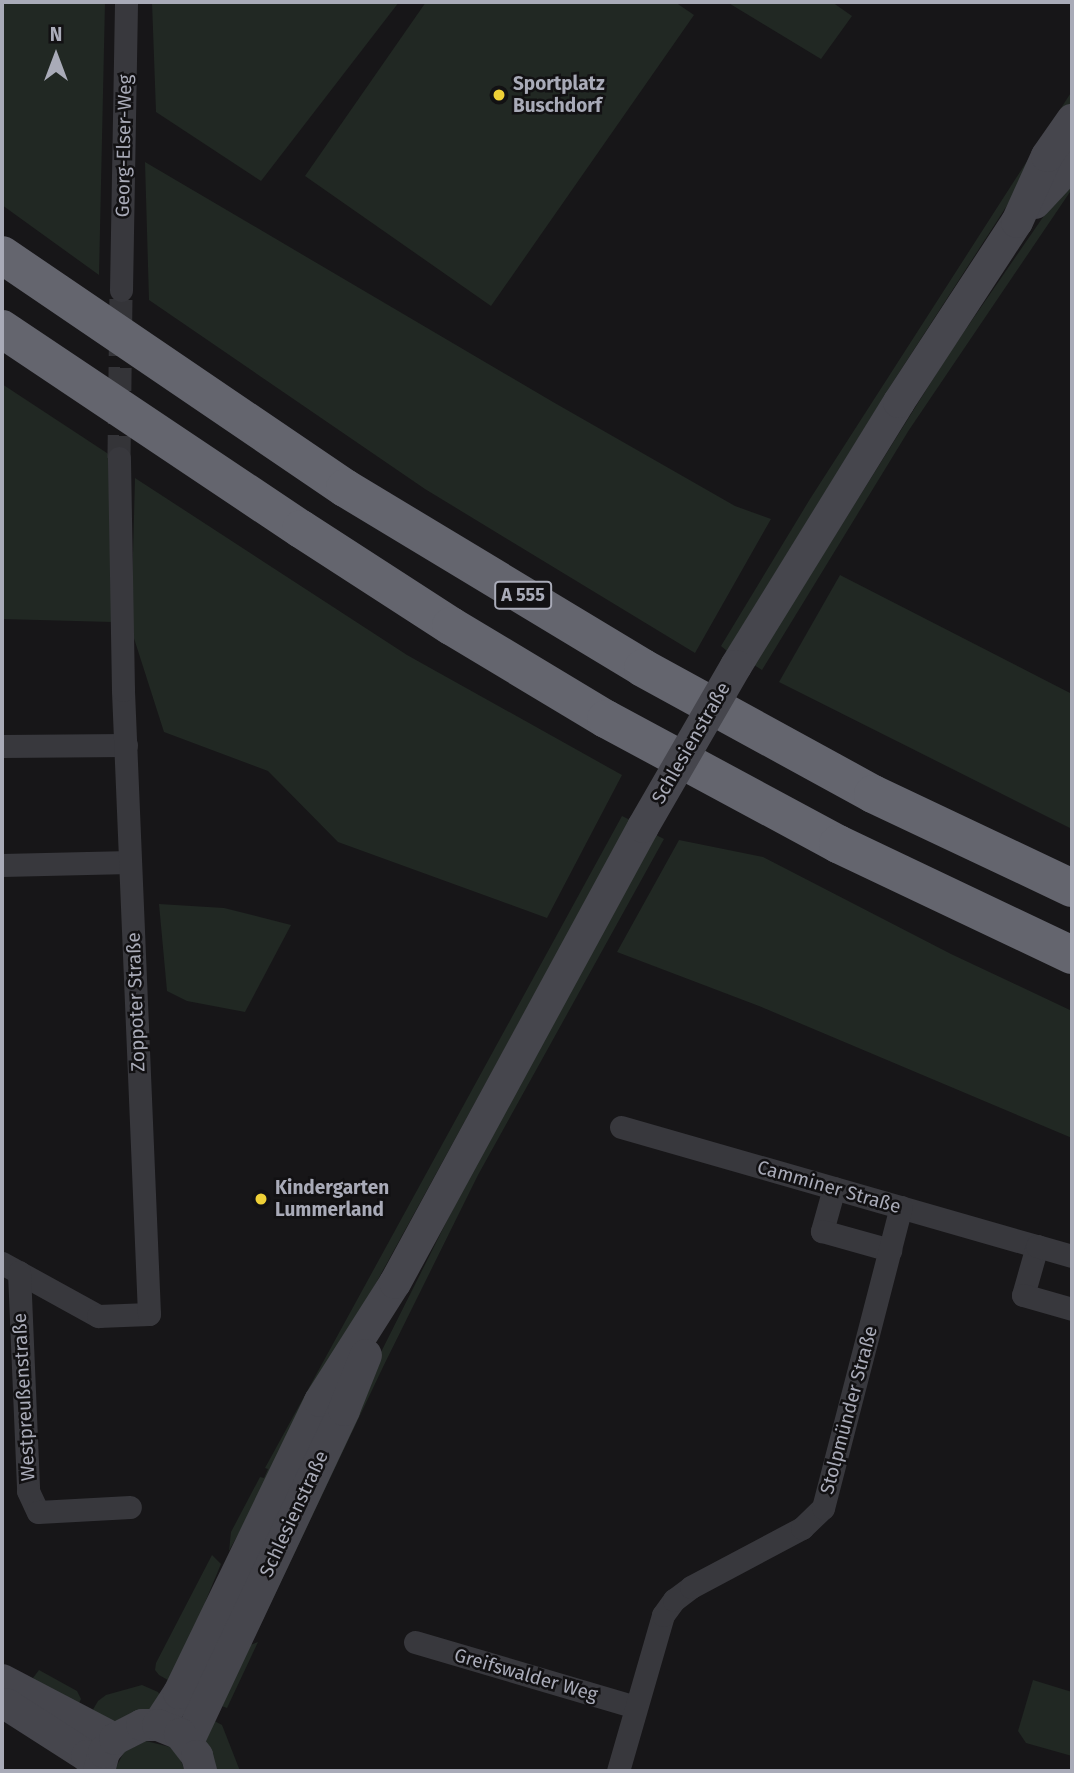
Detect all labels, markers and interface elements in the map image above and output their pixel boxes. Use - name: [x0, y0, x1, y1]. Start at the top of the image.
- north arrow: [21, 21, 91, 91]
- text: N: [50, 23, 62, 46]
- place label: Sportplatz Buschdorf: [513, 73, 605, 117]
- street label: Georg-Elser-Weg: [111, 74, 137, 218]
- marker: Sportplatz Buschdorf: [491, 87, 507, 103]
- road number: A 555: [493, 580, 553, 610]
- street label: Schlesienstraße: [647, 678, 735, 808]
- street label: Zoppoter Straße: [122, 932, 150, 1072]
- street label: Camminer Straße: [755, 1156, 903, 1218]
- place label: Kindergarten Lummerland: [275, 1177, 389, 1221]
- marker: Kindergarten Lummerland: [253, 1191, 269, 1207]
- street label: Westpreußenstraße: [8, 1312, 40, 1482]
- street label: Stolpmünder Straße: [816, 1323, 882, 1497]
- street label: Schlesienstraße: [255, 1447, 333, 1581]
- street label: Greifswalder Weg: [452, 1644, 600, 1706]

